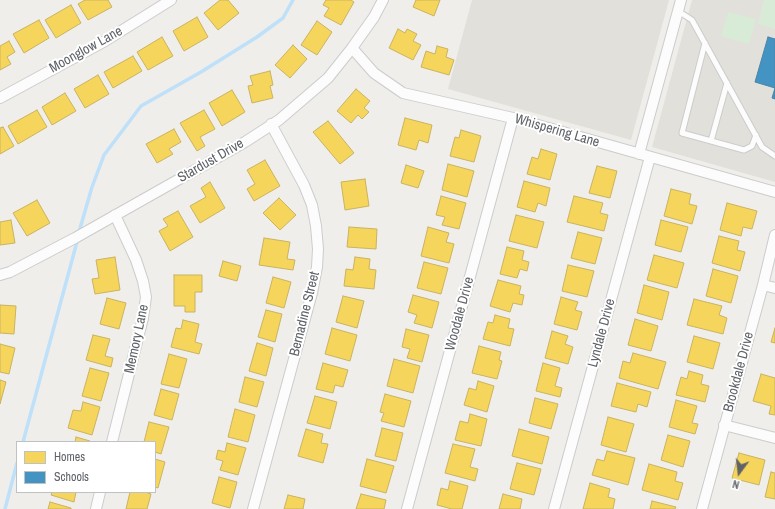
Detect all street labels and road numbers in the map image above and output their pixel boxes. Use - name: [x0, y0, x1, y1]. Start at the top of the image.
- street label: Moonglow Lane: [46, 23, 126, 77]
- street label: Whispering Lane: [513, 111, 601, 151]
- street label: Stardust Drive: [175, 135, 247, 187]
- street label: Bernadine Street: [286, 270, 324, 358]
- street label: Woodale Drive: [442, 275, 478, 353]
- street label: Lyndale Drive: [585, 297, 619, 369]
- street label: Memory Lane: [121, 303, 153, 375]
- street label: Brookdale Drive: [720, 330, 758, 414]

